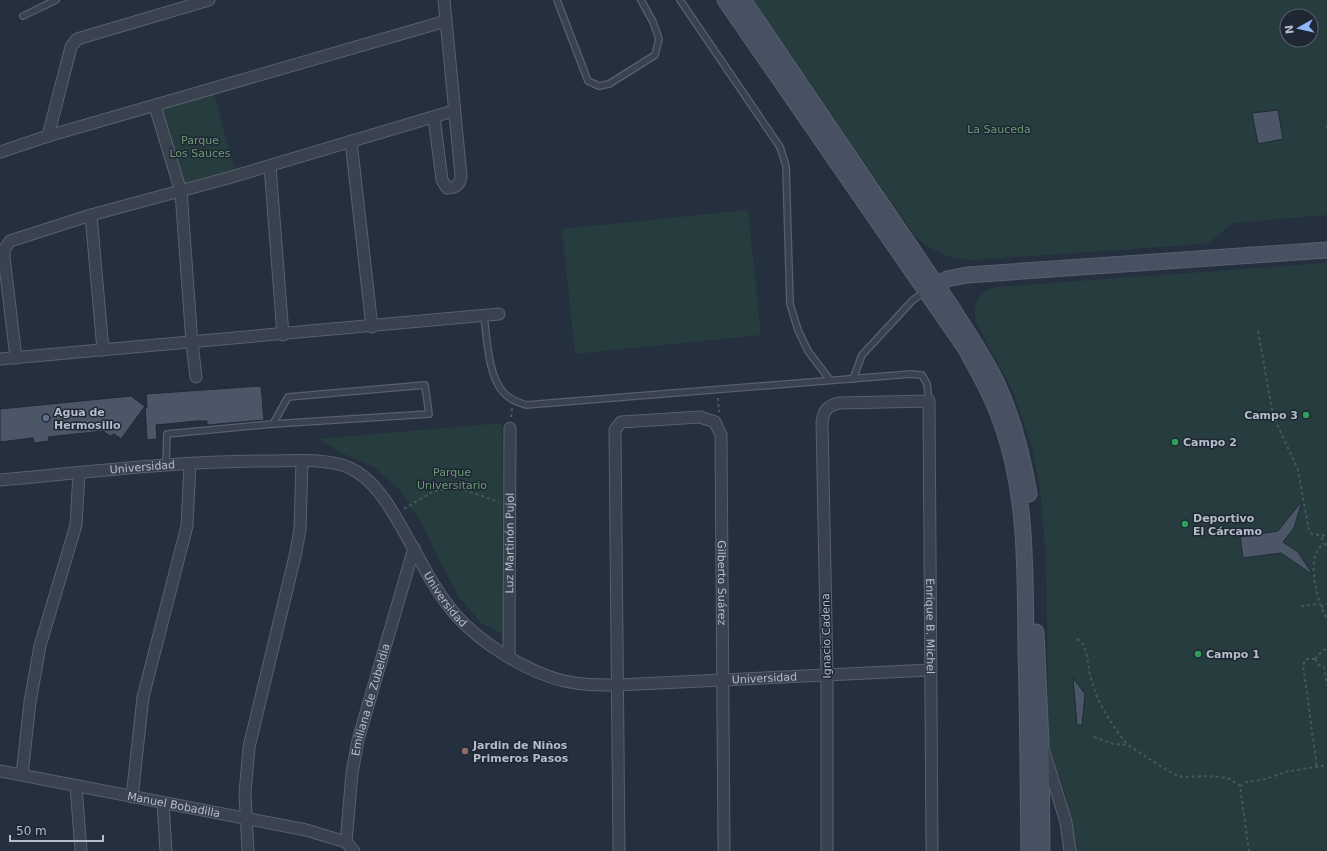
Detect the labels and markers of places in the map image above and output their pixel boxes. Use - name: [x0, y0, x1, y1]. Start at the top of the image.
- place label: Agua de Hermosillo: [54, 406, 121, 432]
- place label: Campo 3: [1244, 409, 1298, 422]
- marker: Campo 3: [1301, 410, 1311, 420]
- marker: Agua de Hermosillo: [41, 413, 51, 423]
- place label: Campo 2: [1183, 436, 1237, 449]
- marker: Campo 2: [1170, 437, 1180, 447]
- place label: Deportivo El Cárcamo: [1193, 512, 1262, 538]
- marker: Deportivo El Cárcamo: [1180, 519, 1190, 529]
- place label: Campo 1: [1206, 648, 1260, 661]
- marker: Campo 1: [1193, 649, 1203, 659]
- place label: Jardin de Niños Primeros Pasos: [472, 739, 569, 765]
- marker: Jardin de Niños Primeros Pasos: [460, 746, 470, 756]

